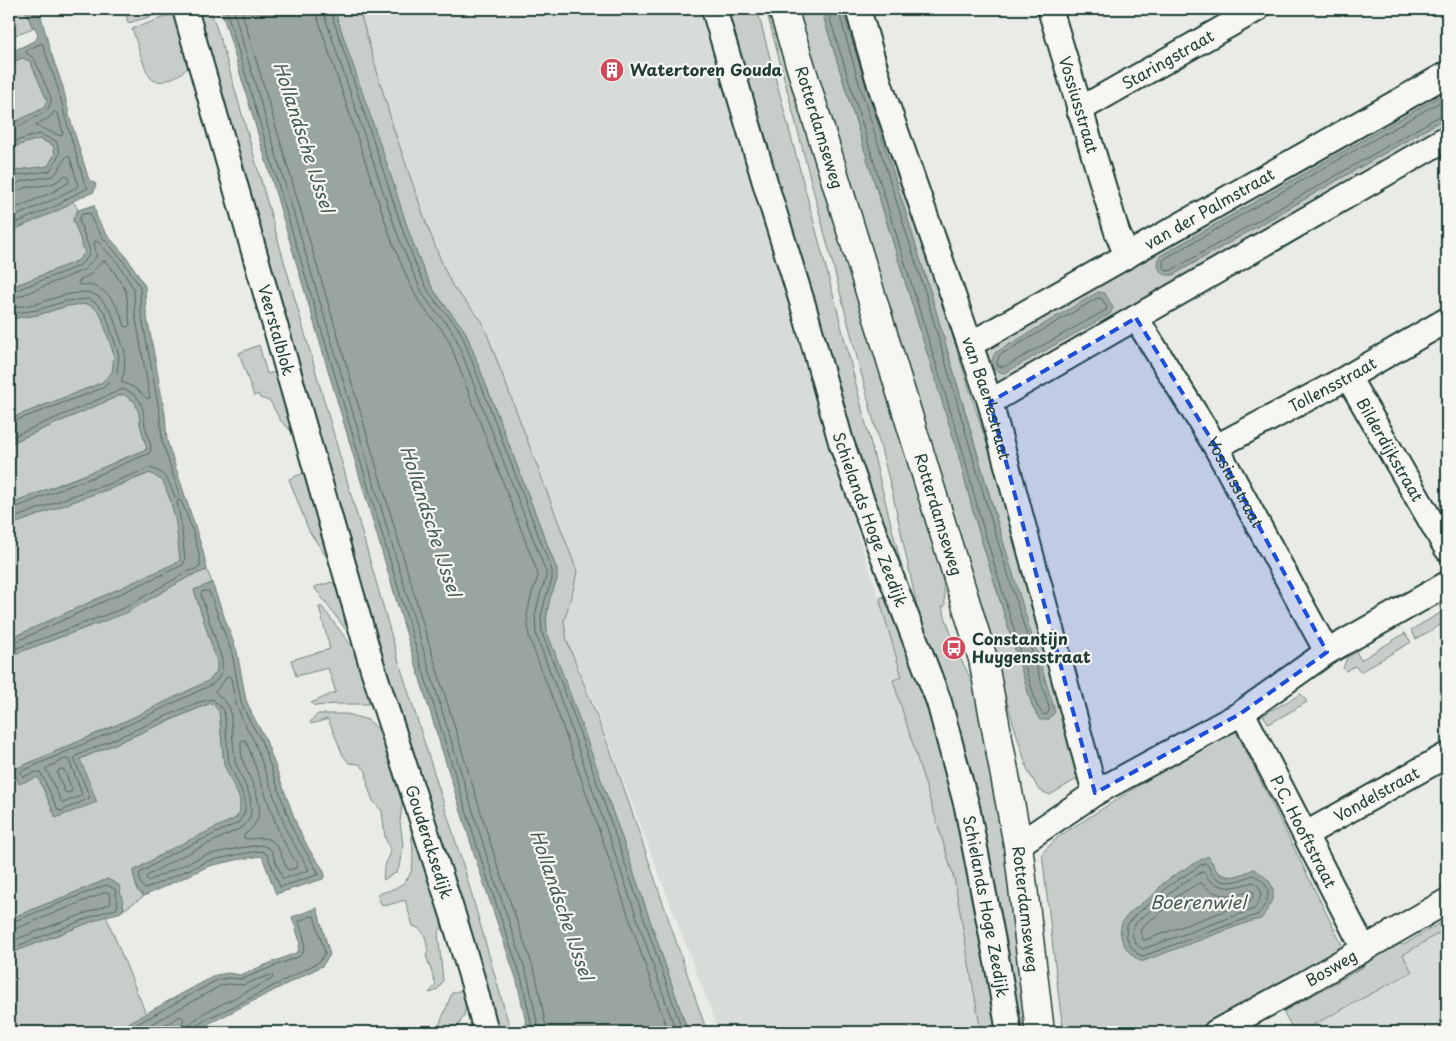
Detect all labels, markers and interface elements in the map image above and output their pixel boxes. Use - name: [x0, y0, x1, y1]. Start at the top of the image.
- street label: Staringstraat: [1117, 23, 1218, 95]
- street label: Vossiusstraat: [1054, 53, 1106, 156]
- building icon: Watertoren Gouda: [599, 57, 625, 83]
- place label: Watertoren Gouda: [630, 57, 783, 81]
- water label: Hollandsche IJssel: [267, 58, 342, 218]
- street label: Rotterdamseweg: [790, 63, 851, 192]
- street label: van der Palmstraat: [1139, 161, 1279, 255]
- street label: Veerstalblok: [253, 282, 302, 378]
- street label: van Baerlestraat: [957, 333, 1018, 463]
- street label: Tollensstraat: [1284, 350, 1381, 418]
- street label: Bilderdijkstraat: [1351, 393, 1430, 506]
- street label: Schielands Hoge Zeedijk: [828, 429, 915, 610]
- street label: Vossiusstraat: [1201, 432, 1271, 532]
- water label: Hollandsche IJssel: [394, 442, 469, 602]
- street label: Rotterdamseweg: [909, 450, 970, 579]
- place label: Constantijn Huygensstraat: [972, 626, 1091, 668]
- bus stop icon: Constantijn Huygensstraat: [941, 635, 967, 661]
- street label: Vondelstraat: [1329, 760, 1424, 827]
- street label: P.C. Hooftstraat: [1265, 771, 1344, 892]
- street label: Gouderaksedijk: [400, 781, 460, 902]
- street label: Schielands Hoge Zeedijk: [958, 813, 1016, 999]
- water label: Hollandsche IJssel: [524, 826, 602, 986]
- street label: Rotterdamseweg: [1007, 844, 1046, 974]
- water label: Boerenwiel: [1150, 888, 1249, 915]
- street label: Bosweg: [1300, 943, 1361, 992]

